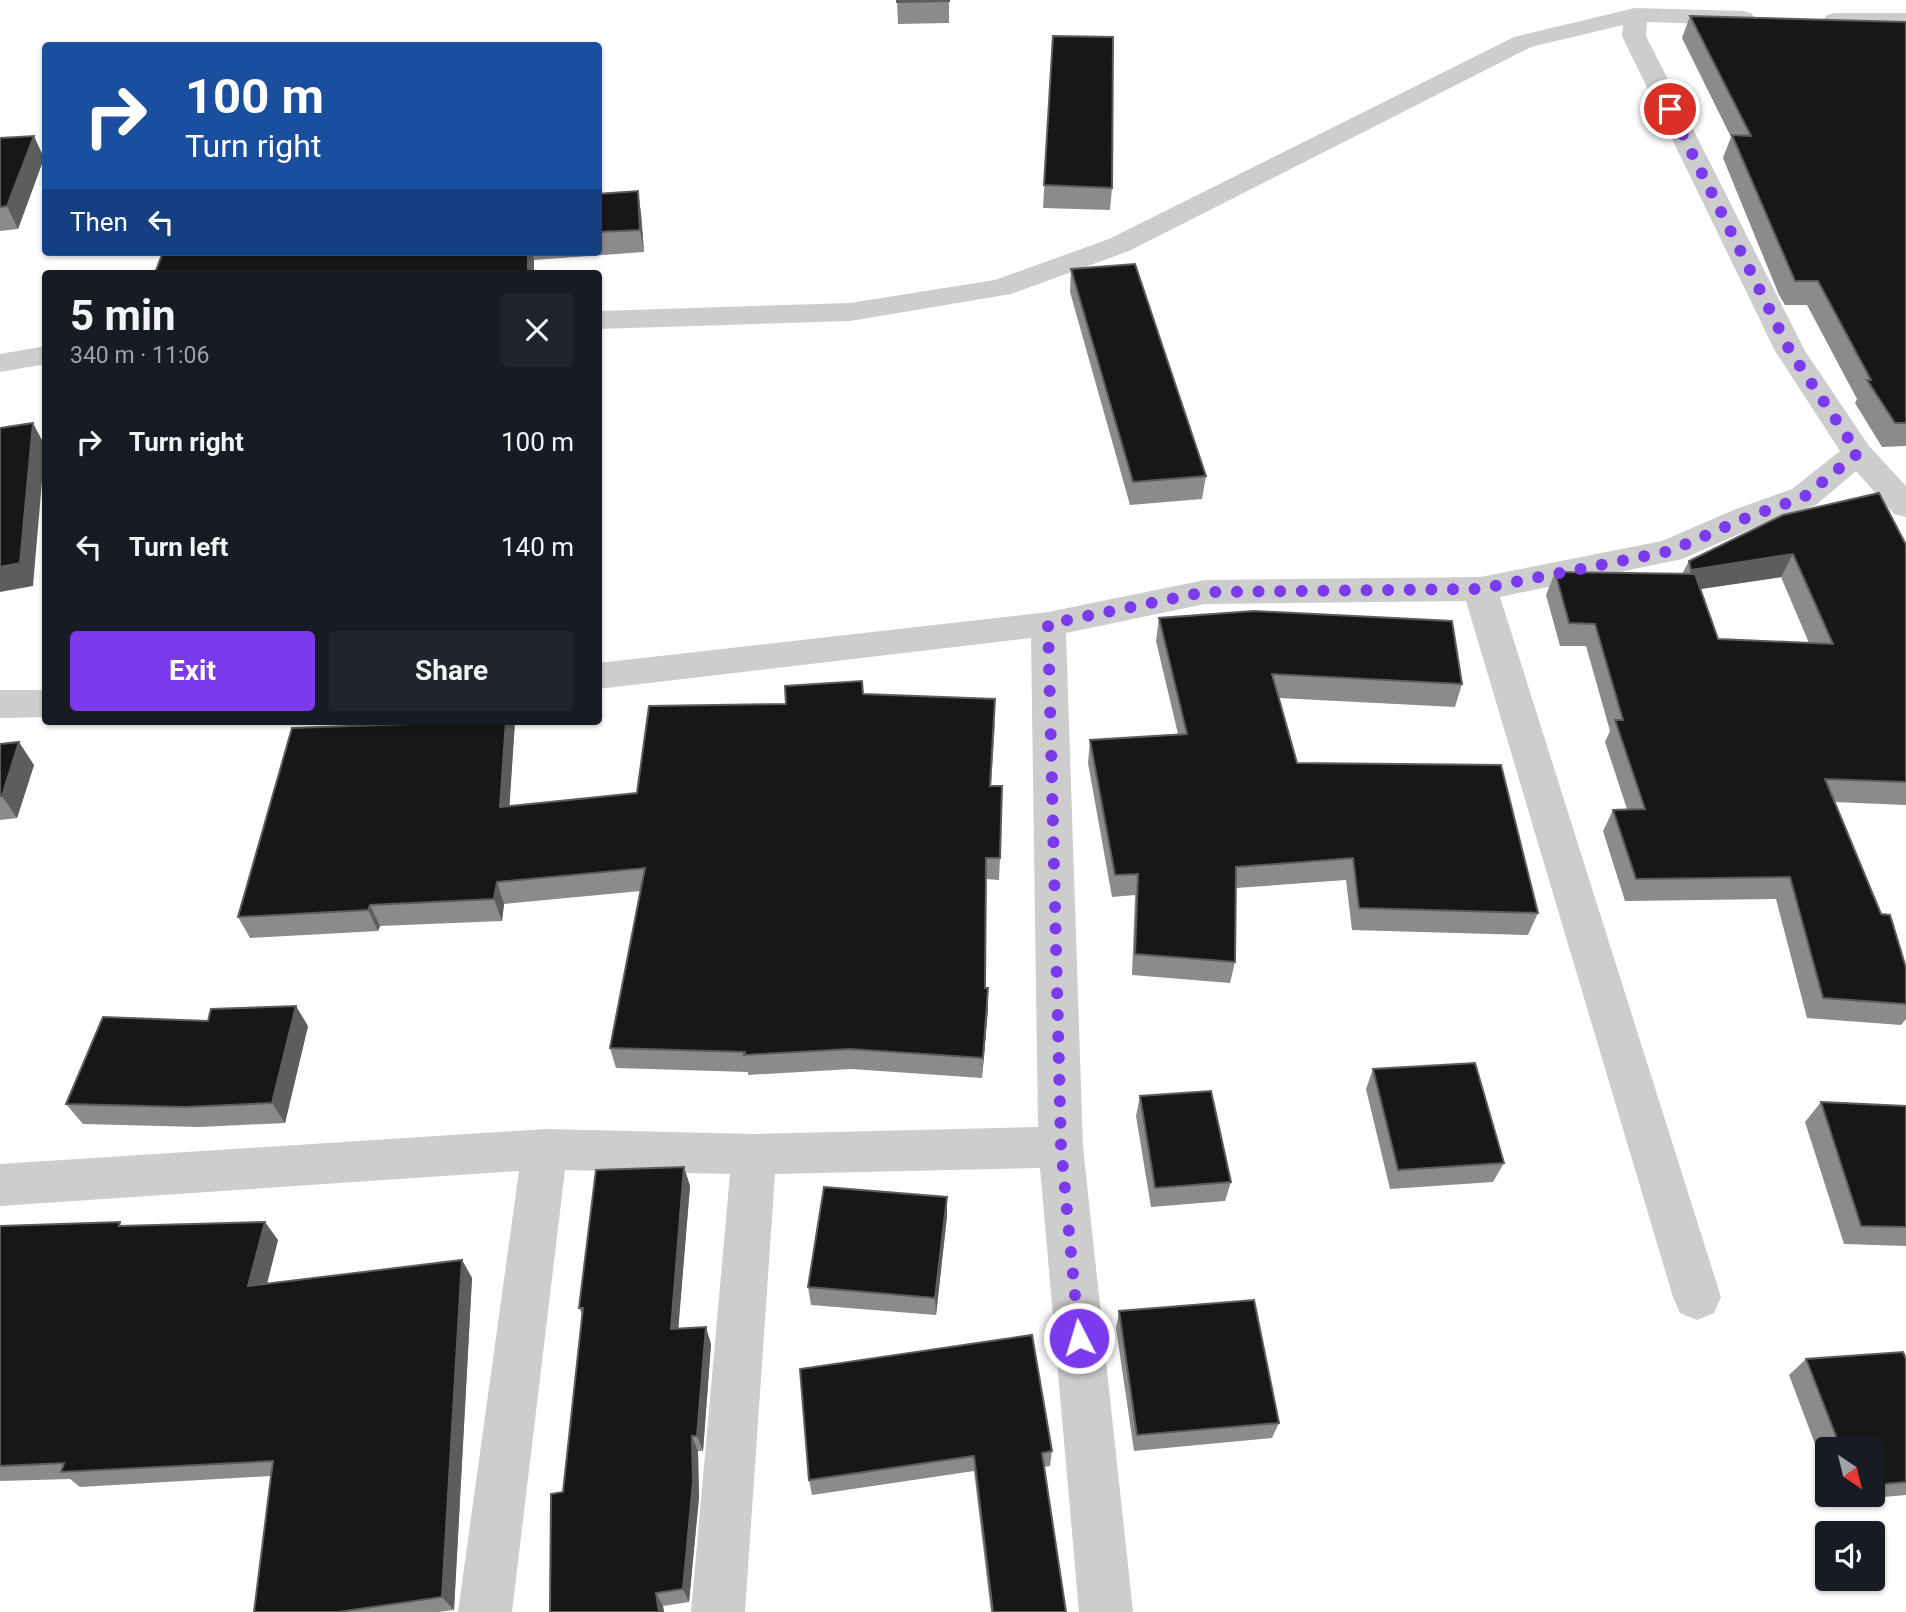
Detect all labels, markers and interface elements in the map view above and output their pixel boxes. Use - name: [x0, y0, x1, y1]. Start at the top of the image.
- text: 100 m: [185, 68, 324, 125]
- icon: right: [70, 70, 161, 161]
- pin: [1640, 79, 1700, 139]
- icon: arrive: [1651, 90, 1689, 128]
- text: Turn right: [185, 127, 321, 165]
- icon: left: [142, 203, 180, 241]
- text: Then: [70, 207, 128, 237]
- text: 5 min: [70, 291, 176, 340]
- button: close: [500, 293, 574, 367]
- text: 340 m · 11:06: [70, 342, 209, 369]
- icon: right: [70, 423, 108, 461]
- text: Turn right: [129, 427, 244, 457]
- text: 100 m: [501, 427, 574, 457]
- icon: left: [70, 528, 108, 566]
- text: Turn left: [129, 532, 228, 562]
- text: 140 m: [501, 532, 574, 562]
- button: Exit: [70, 631, 315, 711]
- button: Share: [329, 631, 574, 711]
- position arrow: [1042, 1301, 1116, 1375]
- north arrow: [1815, 1437, 1885, 1507]
- map controls: [1815, 1437, 1885, 1591]
- button: sound: [1815, 1521, 1885, 1591]

